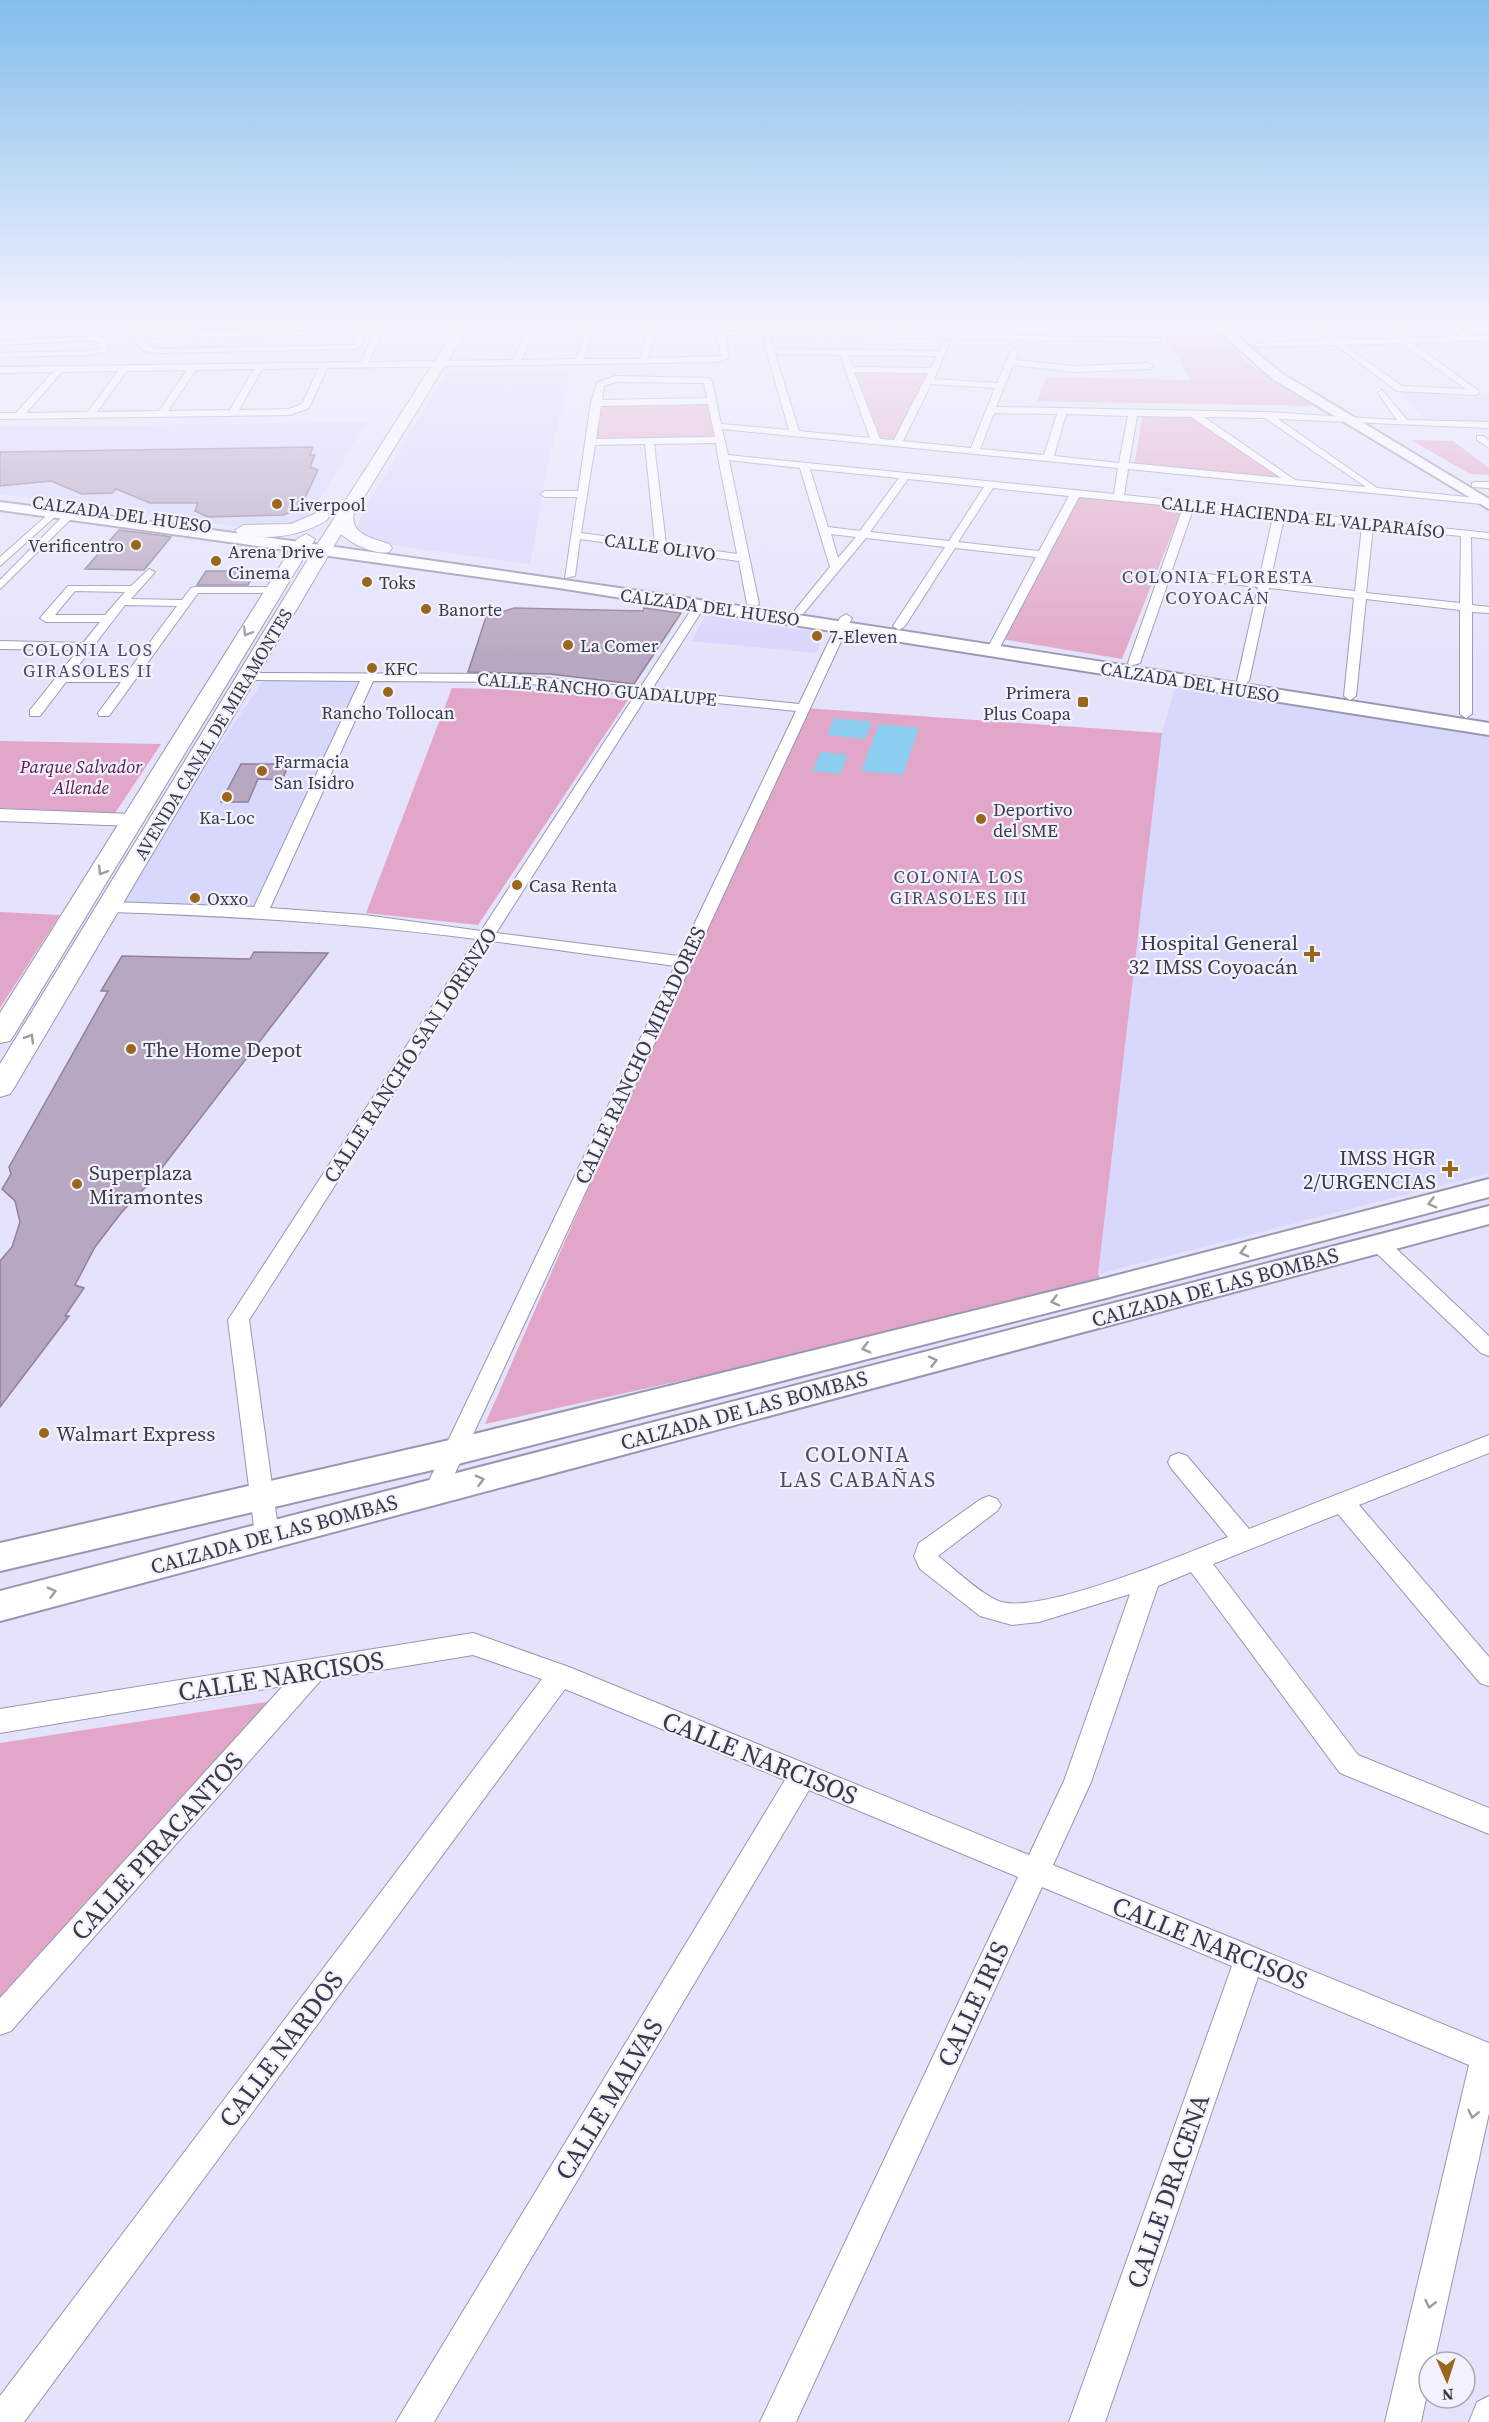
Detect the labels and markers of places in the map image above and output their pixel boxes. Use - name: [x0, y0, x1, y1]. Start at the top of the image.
- place label: Liverpool: [289, 492, 366, 517]
- marker: Liverpool: [270, 497, 284, 511]
- place label: Verificentro: [28, 533, 124, 558]
- marker: Verificentro: [129, 538, 143, 552]
- place label: Arena Drive Cinema: [228, 539, 324, 585]
- marker: Arena Drive Cinema: [209, 554, 223, 568]
- place label: Toks: [379, 570, 416, 595]
- marker: Toks: [360, 575, 374, 589]
- place label: Banorte: [438, 597, 502, 622]
- marker: Banorte: [419, 602, 433, 616]
- place label: 7-Eleven: [829, 624, 898, 649]
- marker: 7-Eleven: [810, 629, 824, 643]
- place label: La Comer: [580, 633, 659, 658]
- marker: La Comer: [561, 638, 575, 652]
- place label: KFC: [384, 656, 418, 681]
- marker: KFC: [365, 661, 379, 675]
- place label: Primera Plus Coapa: [983, 680, 1072, 726]
- marker: Rancho Tollocan: [381, 685, 395, 699]
- marker: Primera Plus Coapa: [1076, 695, 1090, 709]
- place label: Rancho Tollocan: [321, 700, 455, 725]
- place label: Farmacia San Isidro: [274, 749, 355, 795]
- marker: Farmacia San Isidro: [255, 764, 269, 778]
- marker: Ka-Loc: [220, 790, 234, 804]
- place label: Deportivo del SME: [993, 797, 1073, 843]
- place label: Ka-Loc: [199, 805, 255, 830]
- marker: Deportivo del SME: [974, 812, 988, 826]
- place label: Casa Renta: [529, 873, 618, 898]
- marker: Casa Renta: [510, 878, 524, 892]
- place label: Oxxo: [207, 886, 248, 911]
- marker: Oxxo: [188, 891, 202, 905]
- place label: Hospital General 32 IMSS Coyoacán: [1129, 928, 1298, 981]
- marker: Hospital General 32 IMSS Coyoacán: [1303, 945, 1321, 963]
- place label: The Home Depot: [143, 1035, 302, 1064]
- marker: The Home Depot: [124, 1042, 138, 1056]
- place label: IMSS HGR 2/URGENCIAS: [1303, 1143, 1436, 1196]
- place label: Superplaza Miramontes: [89, 1158, 203, 1211]
- marker: IMSS HGR 2/URGENCIAS: [1441, 1160, 1459, 1178]
- marker: Superplaza Miramontes: [70, 1177, 84, 1191]
- place label: Walmart Express: [56, 1419, 215, 1448]
- marker: Walmart Express: [37, 1426, 51, 1440]

